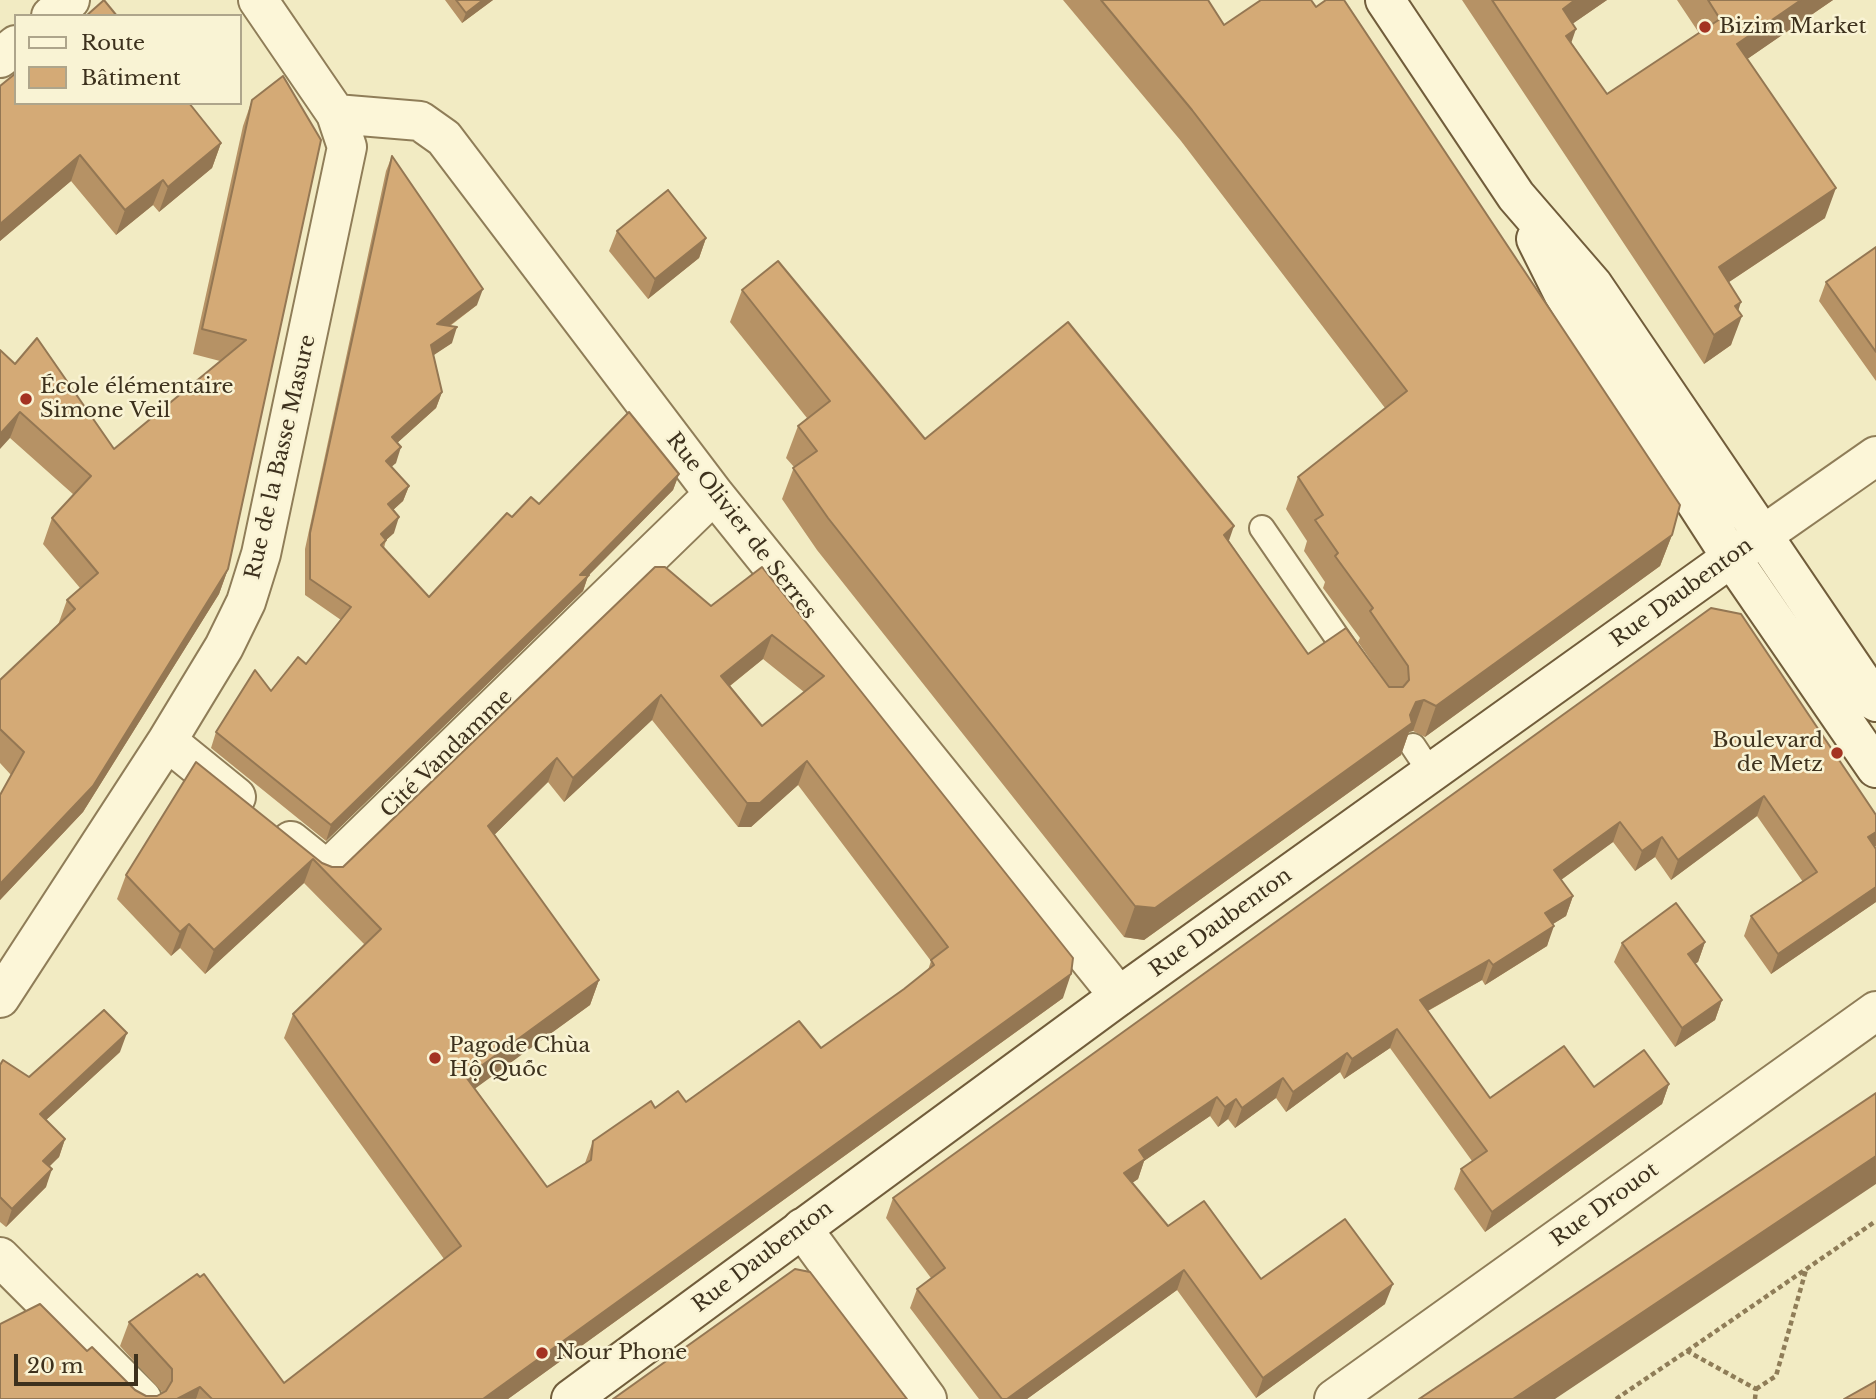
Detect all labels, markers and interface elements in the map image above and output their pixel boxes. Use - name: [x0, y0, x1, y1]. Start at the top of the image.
- legend: [14, 14, 242, 105]
- place label: Bizim Market: [1719, 14, 1866, 40]
- marker: Bizim Market: [1697, 19, 1713, 35]
- text: Route: [81, 30, 145, 56]
- text: Bâtiment: [81, 65, 181, 91]
- street label: Rue de la Basse Masure: [241, 332, 321, 582]
- place label: École élémentaire Simone Veil: [40, 374, 234, 424]
- marker: École élémentaire Simone Veil: [18, 391, 34, 407]
- street label: Rue Olivier de Serres: [660, 428, 822, 624]
- street label: Rue Daubenton: [1606, 533, 1758, 653]
- street label: Cité Vandamme: [376, 685, 518, 823]
- place label: Boulevard de Metz: [1712, 728, 1823, 778]
- marker: Boulevard de Metz: [1829, 745, 1845, 761]
- street label: Rue Daubenton: [1145, 863, 1297, 983]
- place label: Pagode Chùa Hộ Quốc: [449, 1033, 590, 1083]
- marker: Pagode Chùa Hộ Quốc: [427, 1050, 443, 1066]
- street label: Rue Drouot: [1546, 1158, 1664, 1252]
- street label: Rue Daubenton: [688, 1196, 838, 1318]
- scale bar: [18, 1340, 142, 1384]
- place label: Nour Phone: [556, 1340, 687, 1366]
- marker: Nour Phone: [534, 1345, 550, 1361]
- text: 20 m: [27, 1353, 84, 1379]

